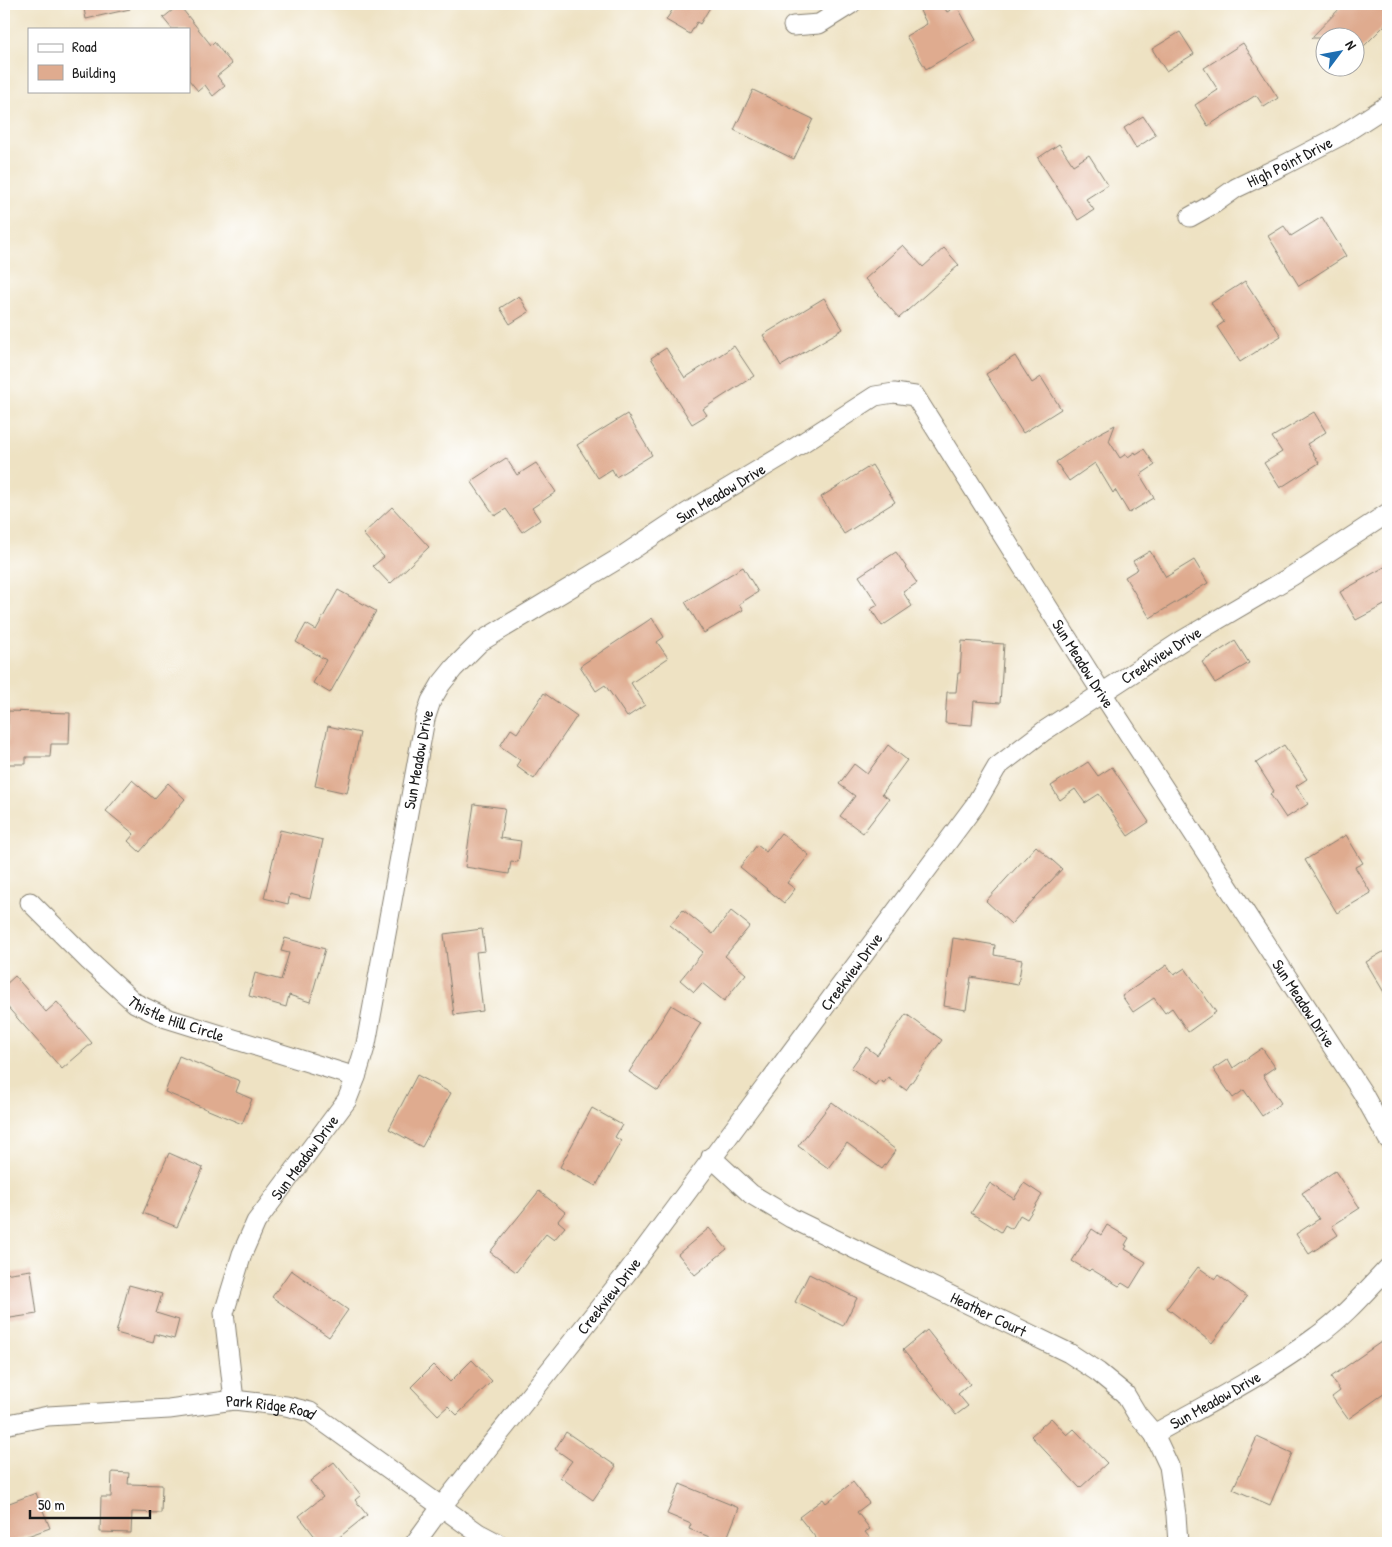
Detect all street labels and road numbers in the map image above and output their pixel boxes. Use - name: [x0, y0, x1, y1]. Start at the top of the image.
- street label: High Point Drive: [1243, 131, 1337, 192]
- street label: Sun Meadow Drive: [671, 457, 770, 528]
- street label: Sun Meadow Drive: [1047, 615, 1120, 713]
- street label: Creekview Drive: [1116, 620, 1206, 689]
- street label: Sun Meadow Drive: [398, 706, 439, 811]
- street label: Creekview Drive: [815, 928, 888, 1015]
- street label: Sun Meadow Drive: [1267, 955, 1341, 1052]
- street label: Thistle Hill Circle: [123, 991, 227, 1047]
- street label: Sun Meadow Drive: [265, 1110, 344, 1204]
- street label: Creekview Drive: [571, 1252, 646, 1339]
- street label: Heather Court: [947, 1286, 1031, 1342]
- street label: Sun Meadow Drive: [1166, 1365, 1265, 1434]
- street label: Park Ridge Road: [224, 1389, 321, 1424]

